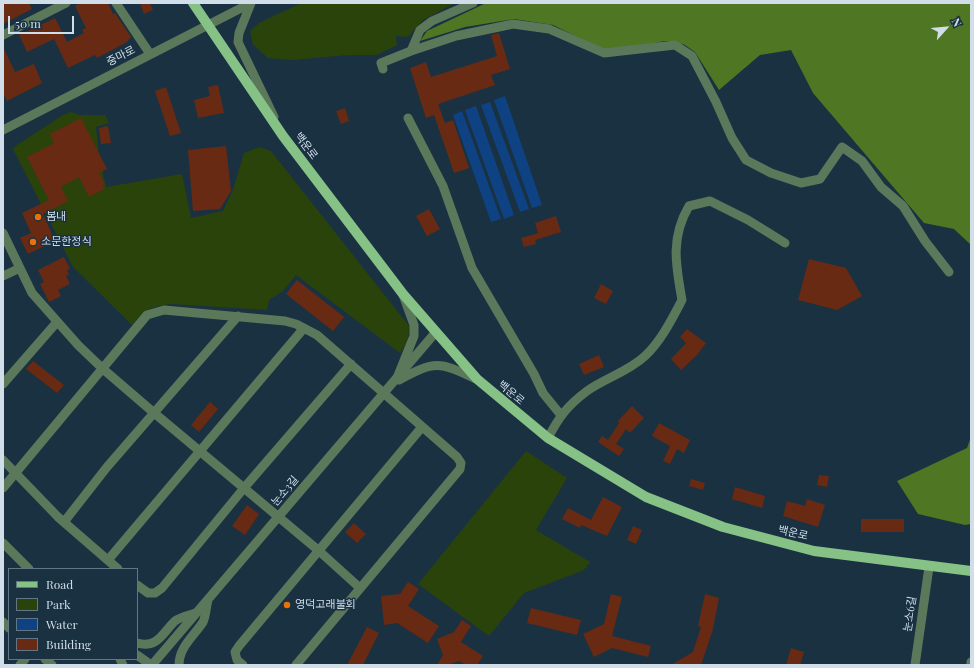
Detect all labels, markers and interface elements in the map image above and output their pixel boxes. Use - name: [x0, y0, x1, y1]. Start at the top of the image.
- scale bar: [10, 8, 76, 34]
- north arrow: [926, 8, 966, 48]
- text: 50 m: [15, 15, 41, 31]
- text: N: [949, 15, 966, 29]
- street label: 중마로: [104, 43, 138, 69]
- street label: 백운로: [292, 130, 320, 162]
- place label: 봄내: [46, 210, 66, 224]
- marker: 봄내: [33, 212, 43, 222]
- place label: 소문한정식: [41, 235, 92, 249]
- marker: 소문한정식: [28, 237, 38, 247]
- street label: 백운로: [495, 378, 527, 408]
- street label: 눈소3길: [269, 473, 301, 509]
- street label: 백운로: [777, 523, 809, 543]
- legend: [8, 568, 138, 660]
- text: Road: [46, 576, 73, 592]
- street label: 눈소6길: [901, 595, 919, 633]
- text: Park: [46, 596, 71, 612]
- place label: 영덕고래불회: [295, 598, 356, 612]
- marker: 영덕고래불회: [282, 600, 292, 610]
- text: Water: [46, 616, 78, 632]
- text: Building: [46, 636, 91, 652]

